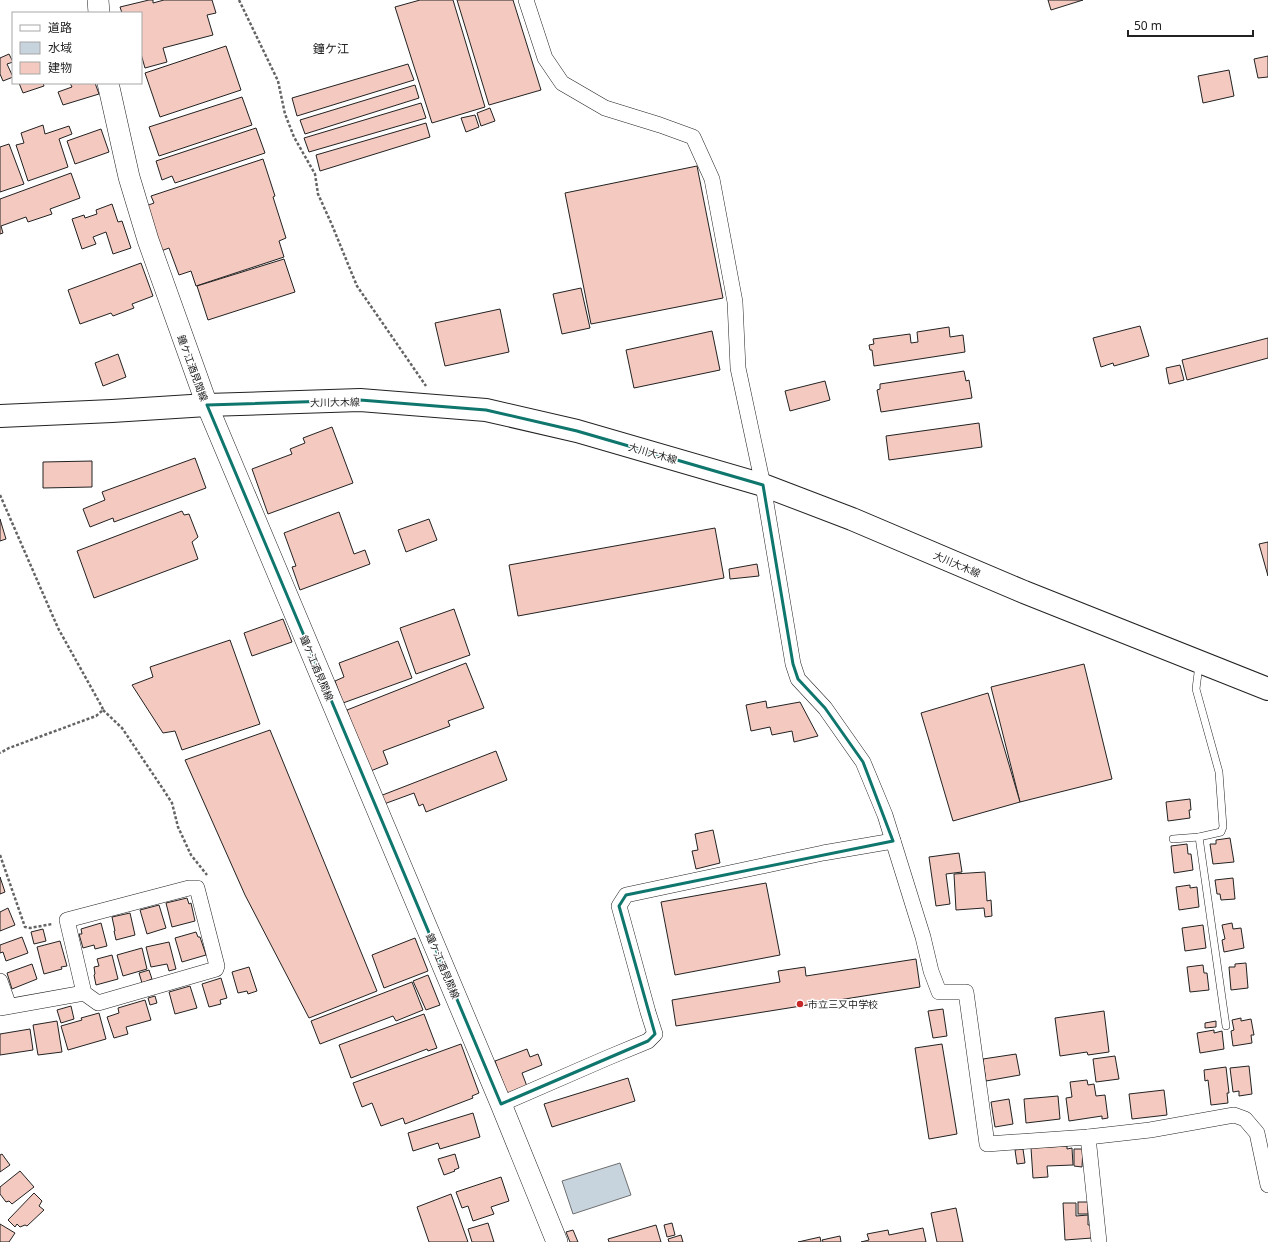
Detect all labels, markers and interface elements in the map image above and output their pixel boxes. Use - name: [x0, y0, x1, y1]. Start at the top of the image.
- legend: [12, 12, 142, 84]
- scale bar: [1128, 12, 1253, 38]
- text: 50 m: [1134, 17, 1162, 34]
- text: 道路: [48, 19, 72, 36]
- text: 水域: [48, 39, 72, 56]
- district label: 鐘ケ江: [313, 40, 349, 57]
- text: 建物: [48, 59, 72, 76]
- street label: 鐘ケ江酒見間線: [174, 333, 212, 403]
- street label: 大川大木線: [310, 395, 360, 409]
- street label: 大川大木線: [627, 439, 679, 467]
- street label: 大川大木線: [931, 548, 983, 580]
- street label: 鐘ケ江酒見間線: [297, 633, 337, 703]
- street label: 鐘ケ江酒見間線: [423, 931, 463, 1001]
- place label: 市立三又中学校: [808, 997, 878, 1011]
- marker: 市立三又中学校: [795, 999, 805, 1009]

